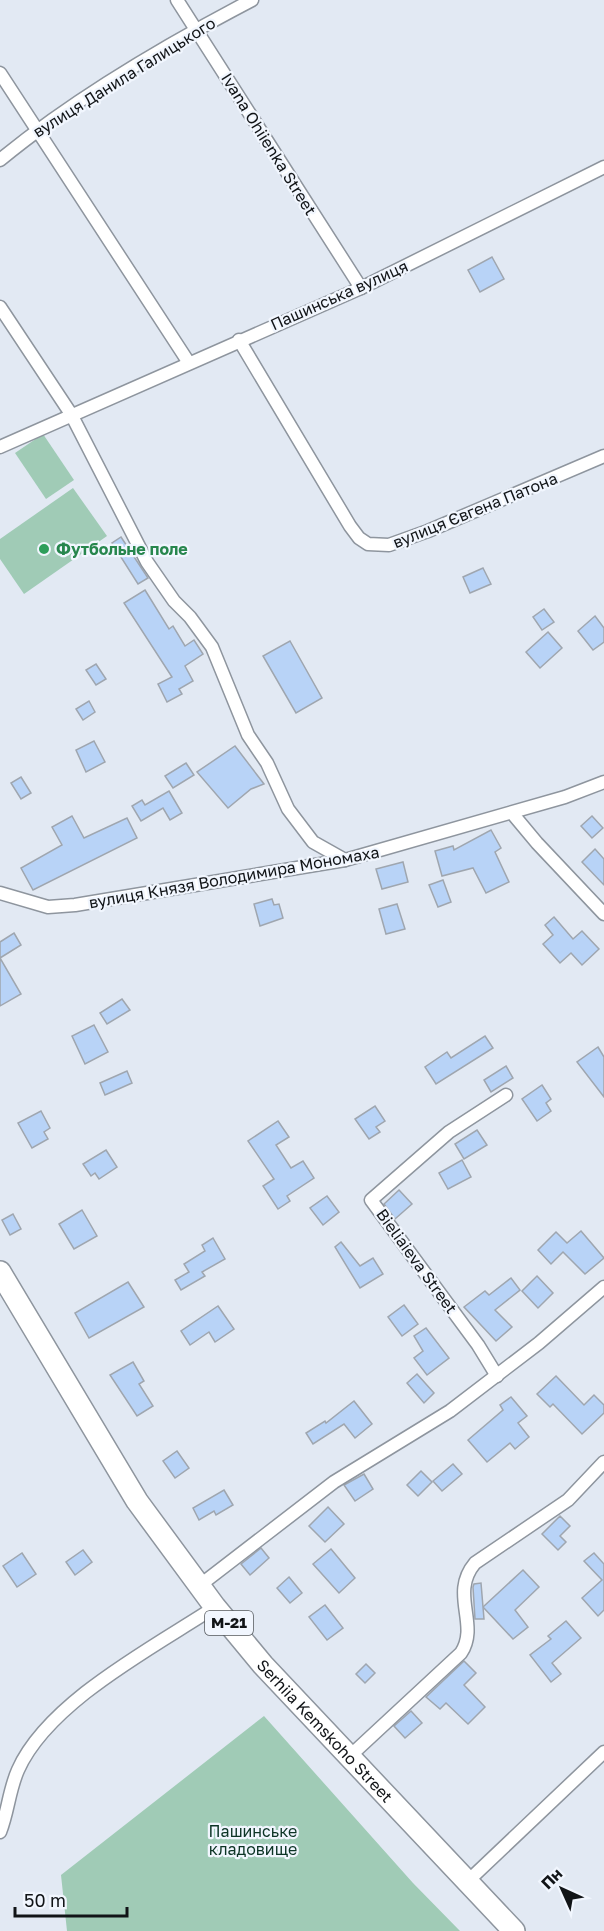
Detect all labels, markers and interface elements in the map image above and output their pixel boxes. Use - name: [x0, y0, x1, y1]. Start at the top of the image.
- street label: вулиця Данила Галицького: [29, 12, 219, 142]
- street label: Ivana Ohiienka Street: [217, 69, 321, 219]
- street label: Пашинська вулиця: [267, 256, 411, 334]
- street label: вулиця Євгена Патона: [390, 468, 560, 552]
- place label: Футбольне поле: [56, 539, 188, 559]
- marker: Футбольне поле: [37, 542, 51, 556]
- street label: вулиця Князя Володимира Мономаха: [87, 842, 381, 912]
- street label: Bieliaieva Street: [372, 1205, 462, 1317]
- road number: М-21: [205, 1611, 253, 1635]
- street label: Serhiia Kemskoho Street: [253, 1655, 397, 1806]
- park label: Пашинське кладовище: [209, 1821, 297, 1859]
- north arrow: [532, 1859, 592, 1919]
- text: Пн: [537, 1864, 566, 1893]
- scale bar: [15, 1880, 128, 1918]
- text: 50 m: [24, 1889, 66, 1911]

